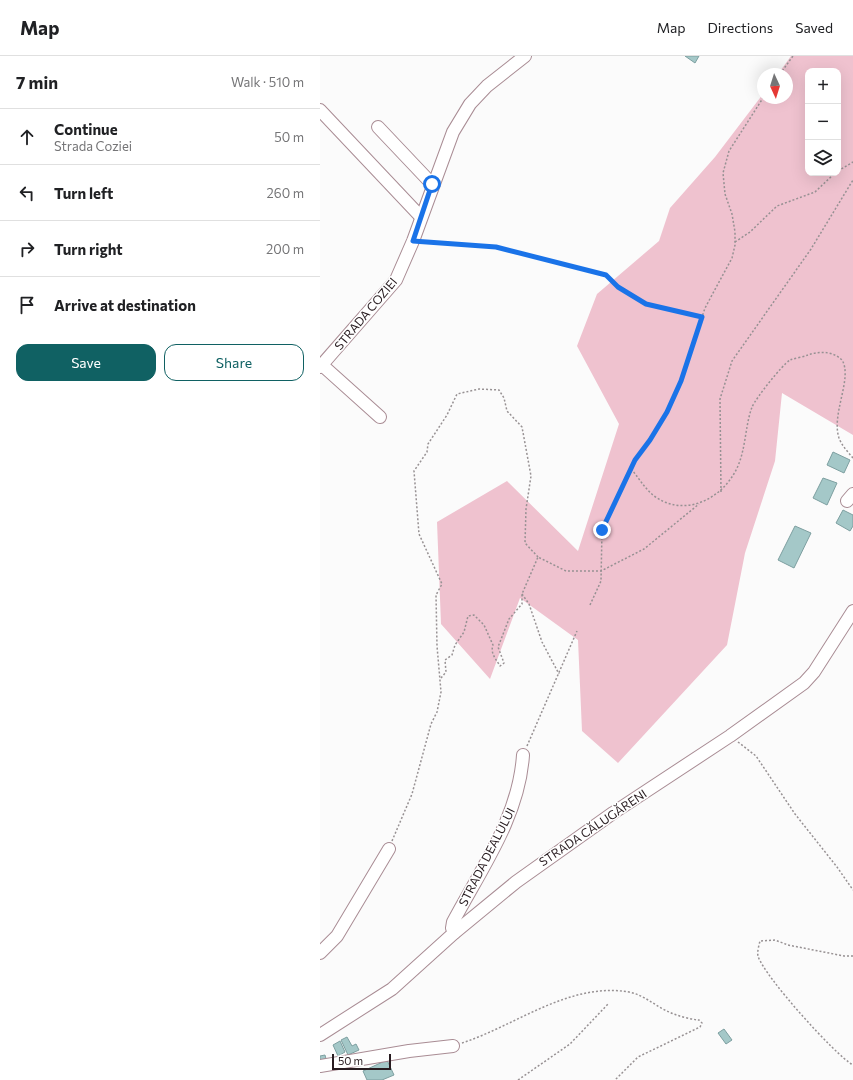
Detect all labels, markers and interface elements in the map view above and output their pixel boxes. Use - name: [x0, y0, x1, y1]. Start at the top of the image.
- text: Map: [20, 16, 59, 39]
- text: Map: [657, 19, 686, 36]
- text: Directions: [708, 19, 773, 36]
- text: Saved: [795, 19, 833, 36]
- north arrow: [757, 68, 793, 104]
- map controls: [805, 68, 841, 176]
- button: +: [805, 68, 841, 104]
- text: 7 min: [16, 72, 58, 93]
- text: Walk · 510 m: [231, 74, 304, 90]
- button: −: [805, 104, 841, 140]
- text: Continue: [54, 120, 118, 138]
- icon: ahead: [16, 126, 38, 148]
- text: 50 m: [274, 129, 304, 145]
- text: Strada Coziei: [54, 138, 132, 154]
- button: layers: [805, 140, 841, 176]
- route start: [423, 175, 441, 193]
- icon: left: [16, 182, 38, 204]
- text: Turn left: [54, 184, 113, 202]
- text: 260 m: [267, 185, 304, 201]
- icon: right: [16, 238, 38, 260]
- text: Turn right: [54, 240, 123, 258]
- text: 200 m: [266, 241, 304, 257]
- street label: STRADA COZIEI: [331, 275, 399, 352]
- icon: arrive: [16, 294, 38, 316]
- text: Arrive at destination: [54, 296, 196, 314]
- button: Save: [16, 344, 156, 381]
- button: Share: [164, 344, 304, 381]
- route end: [593, 521, 611, 539]
- street label: STRADA CĂLUGĂRENI: [536, 786, 649, 868]
- street label: STRADA DEALULUI: [455, 805, 517, 908]
- scale bar: [332, 1052, 391, 1071]
- text: 50 m: [338, 1054, 363, 1067]

